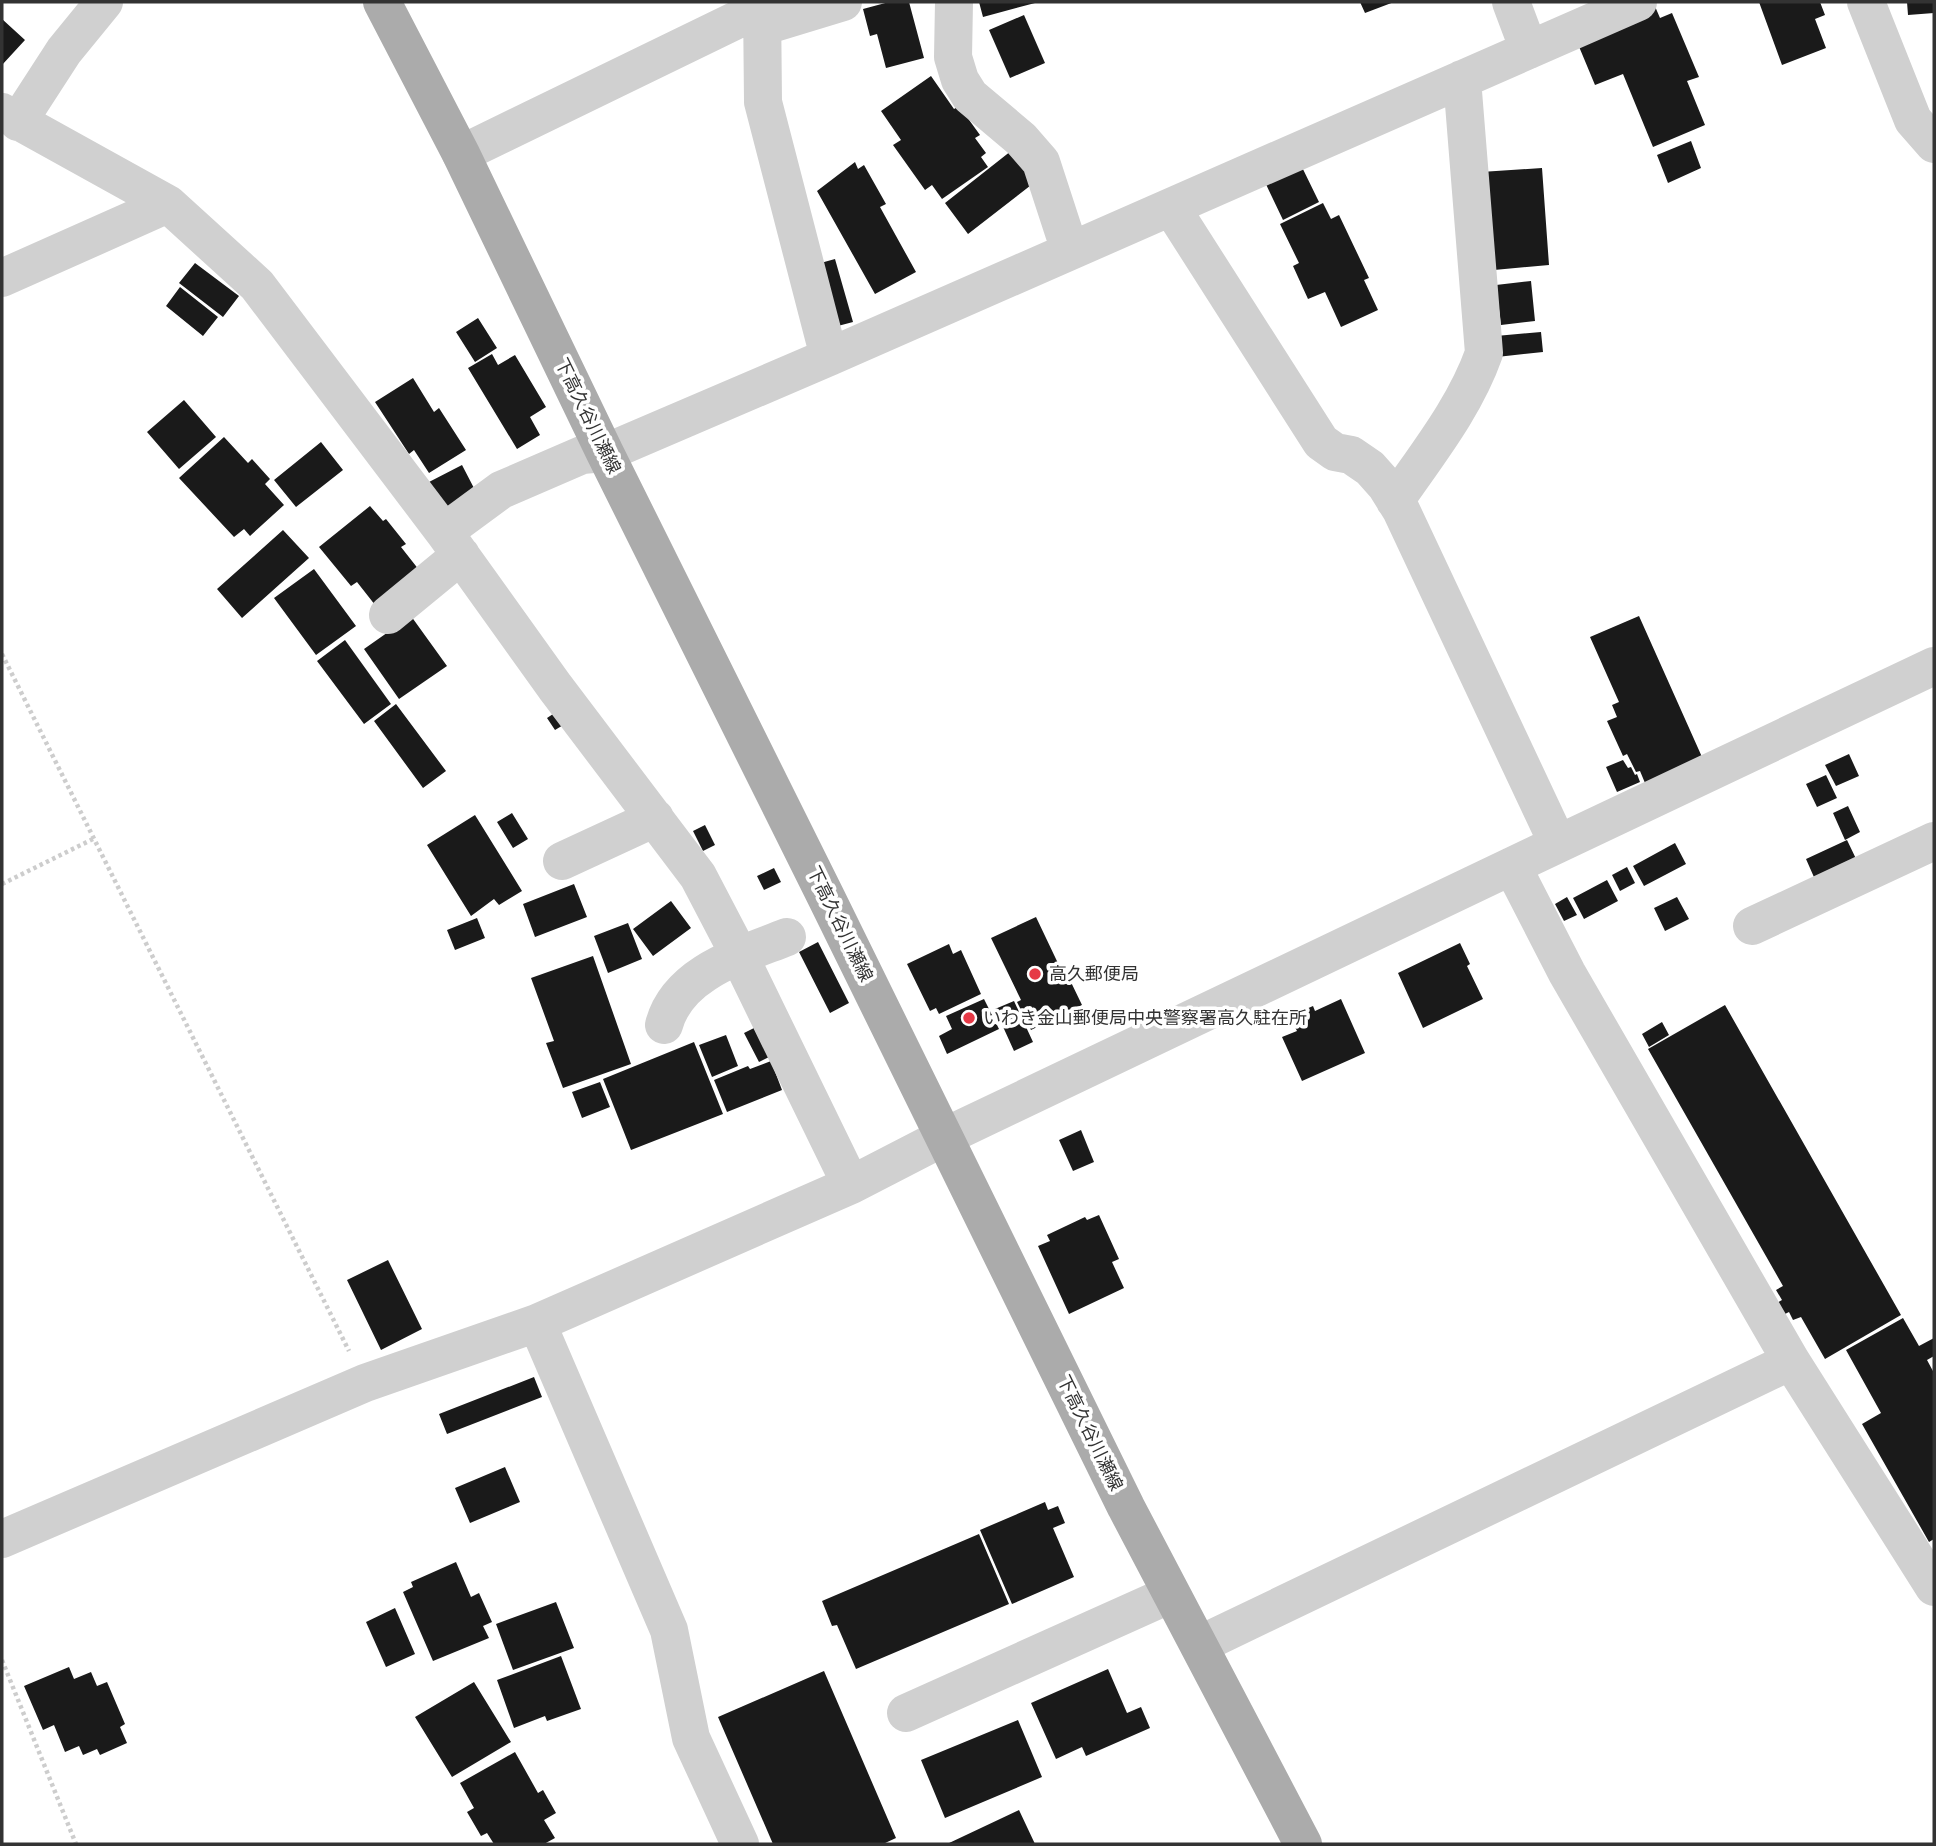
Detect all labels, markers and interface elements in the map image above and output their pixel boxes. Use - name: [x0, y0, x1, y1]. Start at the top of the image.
- street label: 下高久谷川瀬線: [551, 355, 625, 477]
- street label: 下高久谷川瀬線: [803, 863, 877, 985]
- place label: 高久郵便局: [1049, 964, 1139, 984]
- marker: 高久郵便局: [1027, 966, 1043, 982]
- place label: いわき金山郵便局中央警察署高久駐在所: [983, 1008, 1307, 1028]
- marker: いわき金山郵便局中央警察署高久駐在所: [961, 1010, 977, 1026]
- street label: 下高久谷川瀬線: [1053, 1372, 1127, 1494]

